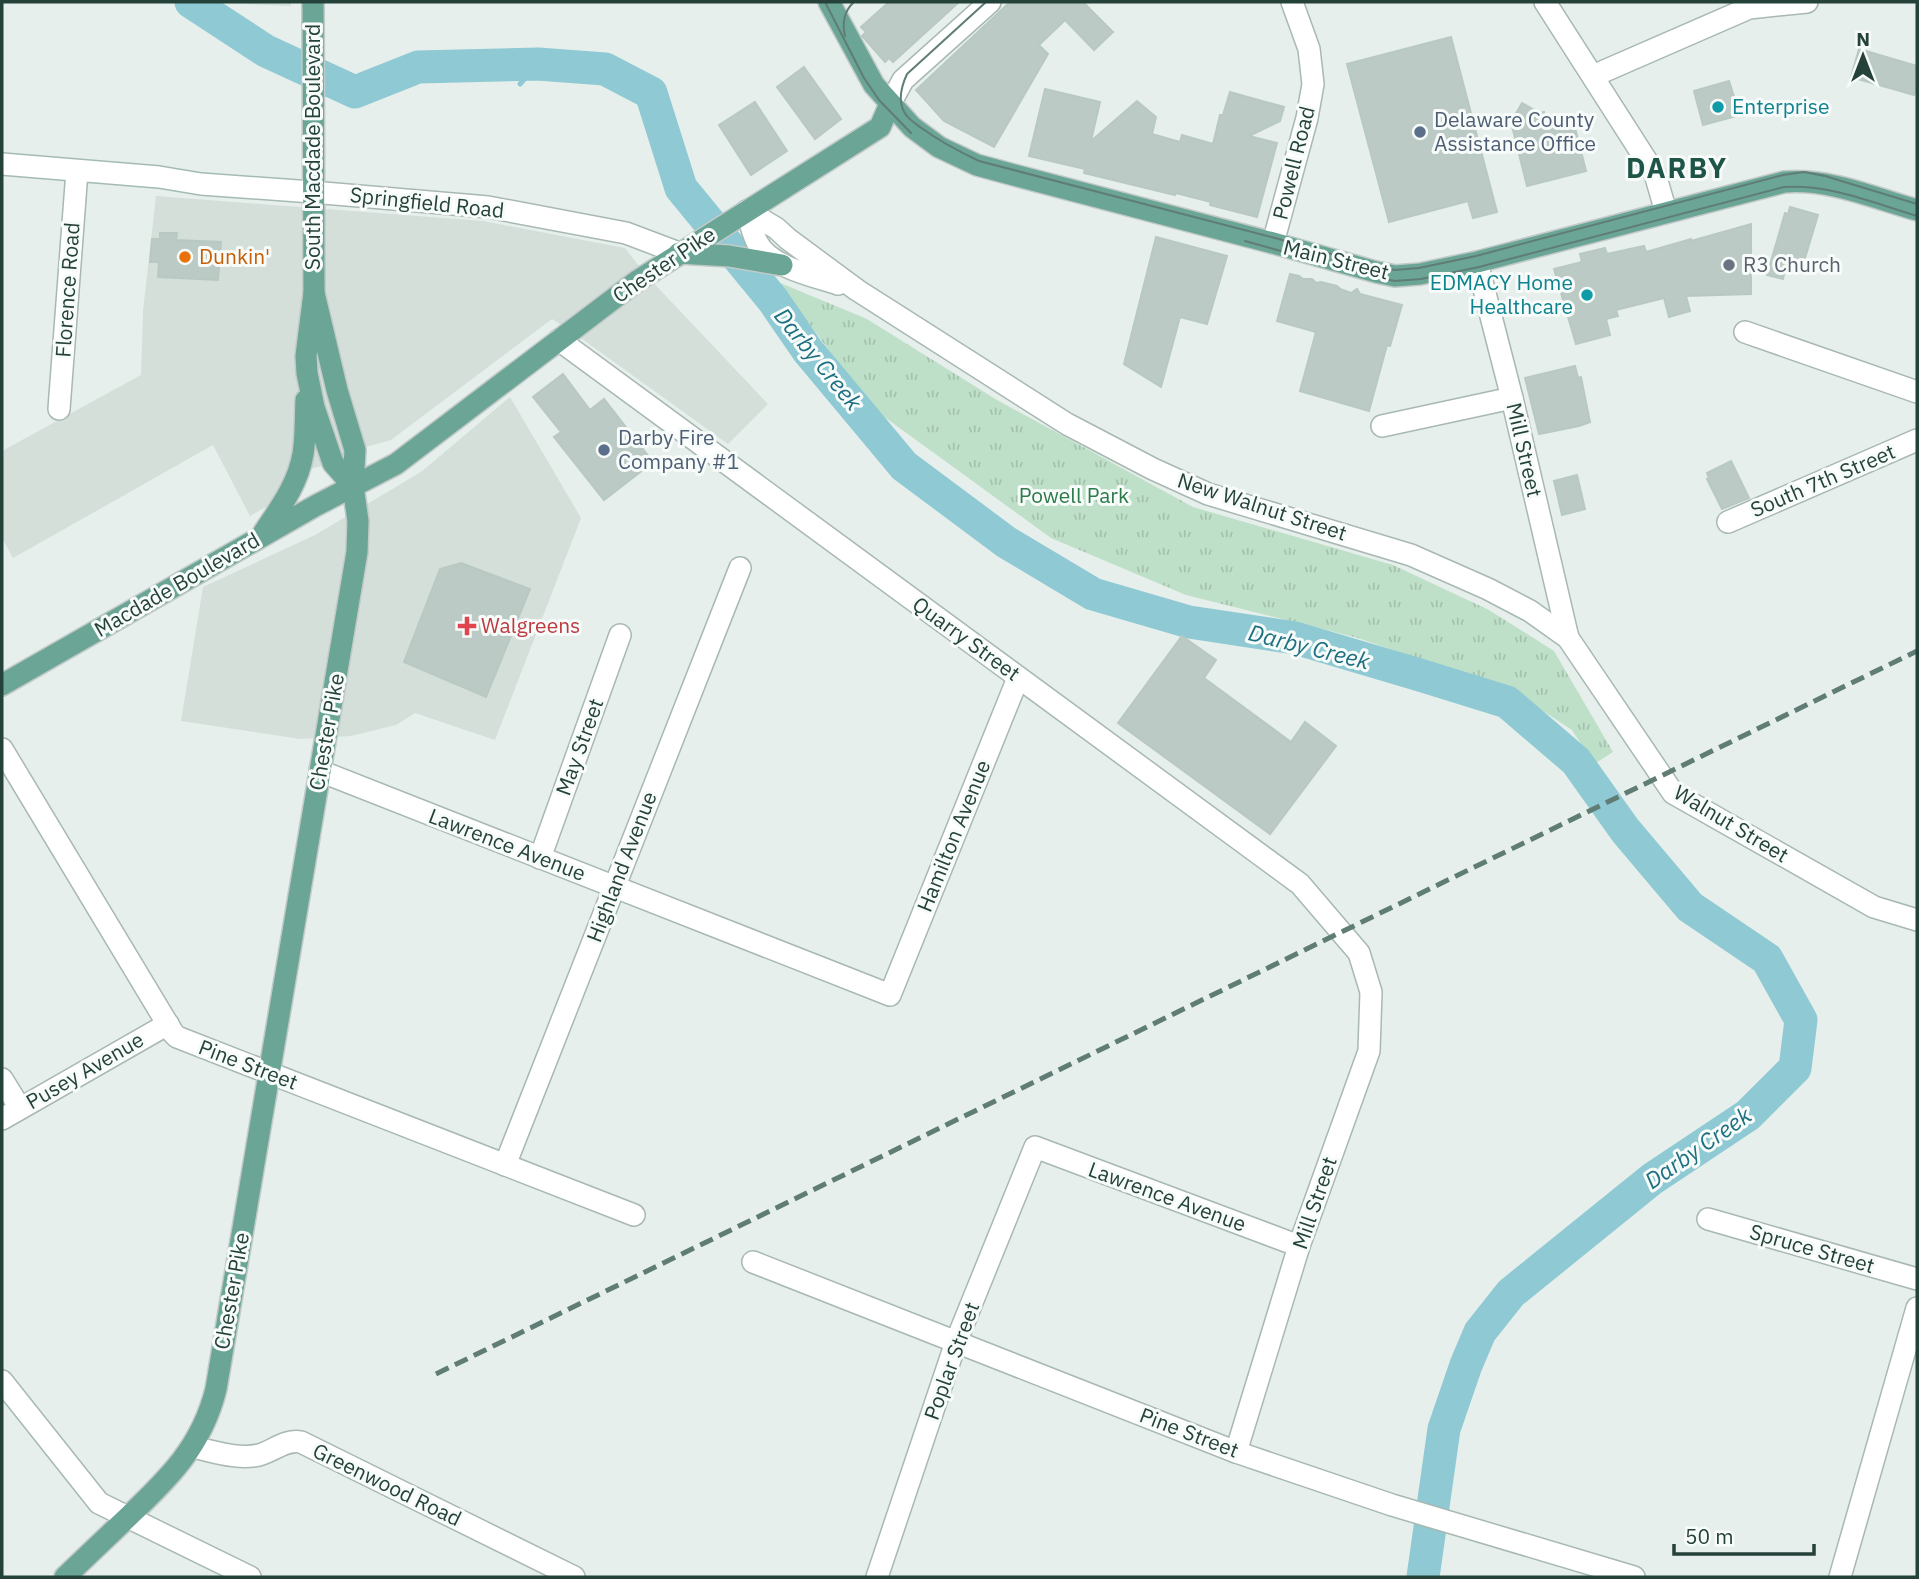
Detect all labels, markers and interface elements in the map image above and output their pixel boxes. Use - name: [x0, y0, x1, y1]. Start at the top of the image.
- north arrow: [1828, 21, 1898, 91]
- street label: South Macdade Boulevard: [298, 24, 326, 270]
- text: N: [1856, 27, 1870, 51]
- place label: Enterprise: [1732, 92, 1830, 120]
- marker: Enterprise: [1710, 99, 1726, 115]
- street label: Powell Road: [1265, 103, 1321, 222]
- place label: Delaware County Assistance Office: [1434, 105, 1596, 157]
- marker: Delaware County Assistance Office: [1412, 124, 1428, 140]
- district label: DARBY: [1626, 149, 1728, 186]
- street label: Springfield Road: [349, 180, 506, 224]
- street label: Chester Pike: [607, 219, 720, 309]
- street label: Florence Road: [48, 221, 86, 358]
- street label: Main Street: [1280, 232, 1392, 286]
- place label: Dunkin': [199, 242, 270, 270]
- marker: Dunkin': [177, 249, 193, 265]
- place label: R3 Church: [1743, 250, 1841, 278]
- marker: R3 Church: [1721, 257, 1737, 273]
- place label: EDMACY Home Healthcare: [1430, 268, 1573, 320]
- marker: EDMACY Home Healthcare: [1579, 287, 1595, 303]
- water label: Darby Creek: [768, 301, 870, 417]
- street label: Mill Street: [1501, 400, 1549, 500]
- place label: Darby Fire Company #1: [618, 423, 739, 475]
- street label: South 7th Street: [1746, 437, 1899, 523]
- marker: Darby Fire Company #1: [596, 442, 612, 458]
- street label: New Walnut Street: [1174, 465, 1351, 547]
- park label: Powell Park: [1019, 481, 1129, 509]
- street label: Macdade Boulevard: [89, 525, 264, 643]
- street label: Quarry Street: [907, 590, 1026, 687]
- place label: Walgreens: [481, 611, 580, 639]
- water label: Darby Creek: [1246, 617, 1374, 676]
- marker: Walgreens: [459, 618, 475, 634]
- street label: Chester Pike: [302, 671, 350, 792]
- street label: May Street: [549, 694, 610, 799]
- street label: Hamilton Avenue: [910, 756, 996, 916]
- street label: Walnut Street: [1669, 778, 1794, 868]
- street label: Highland Avenue: [579, 787, 663, 946]
- street label: Lawrence Avenue: [425, 801, 590, 887]
- street label: Pusey Avenue: [20, 1025, 149, 1115]
- street label: Pine Street: [195, 1032, 302, 1096]
- water label: Darby Creek: [1638, 1099, 1758, 1195]
- street label: Mill Street: [1285, 1153, 1343, 1253]
- street label: Lawrence Avenue: [1085, 1155, 1250, 1238]
- street label: Spruce Street: [1747, 1217, 1878, 1279]
- street label: Chester Pike: [207, 1230, 255, 1351]
- street label: Poplar Street: [917, 1298, 985, 1423]
- street label: Pine Street: [1136, 1400, 1243, 1464]
- street label: Greenwood Road: [308, 1436, 466, 1532]
- scale bar: [1674, 1512, 1814, 1556]
- text: 50 m: [1685, 1522, 1734, 1550]

